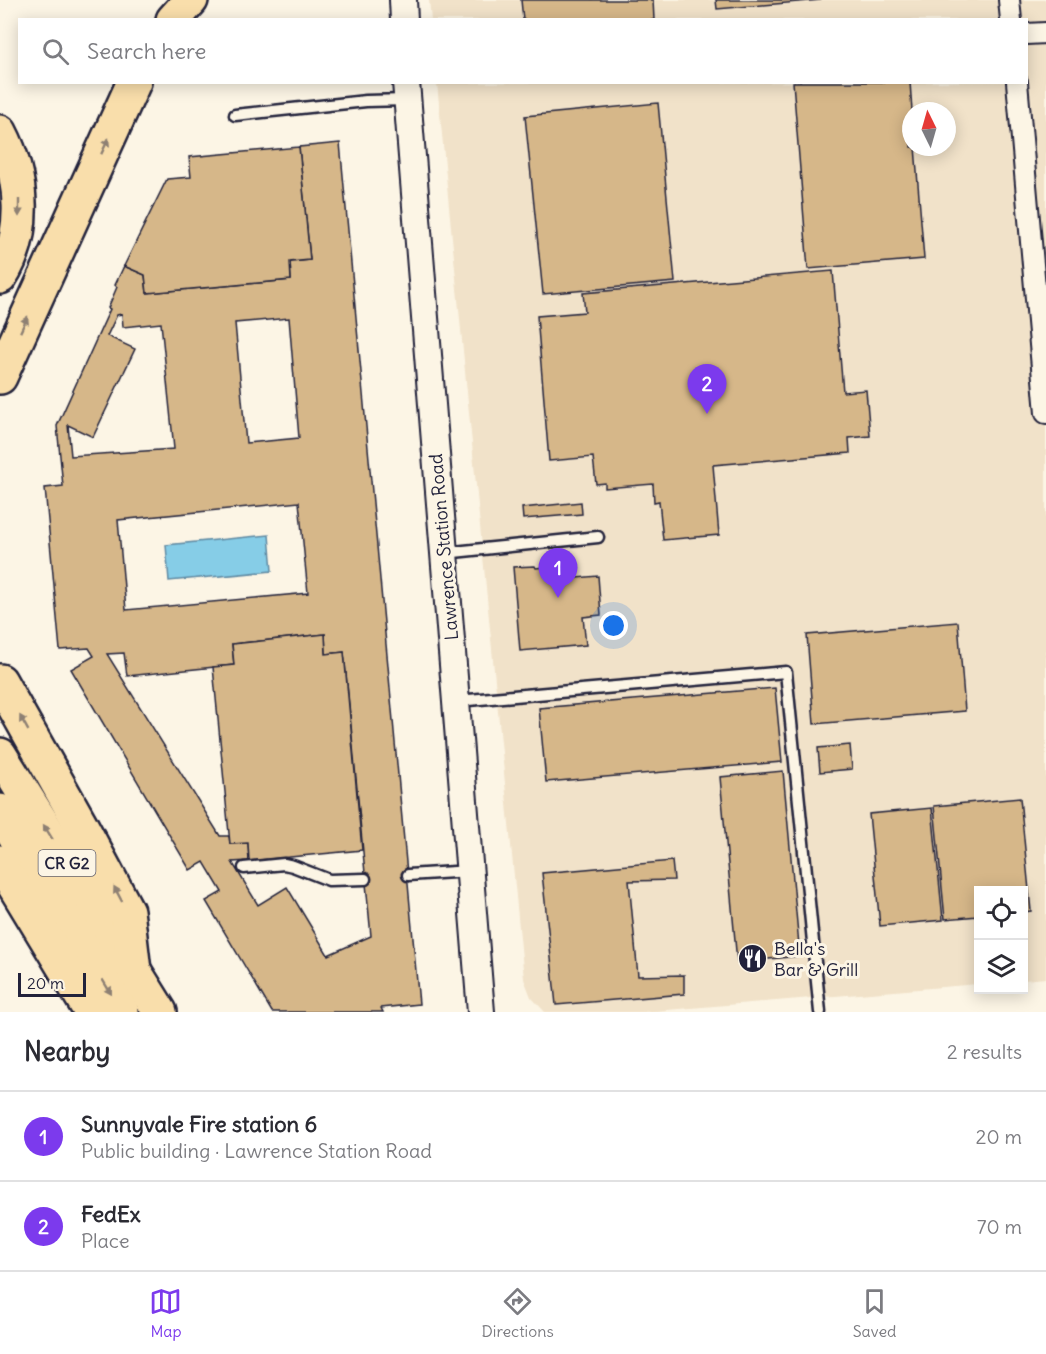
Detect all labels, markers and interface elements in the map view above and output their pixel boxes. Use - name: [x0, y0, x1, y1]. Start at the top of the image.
- search box: [18, 18, 1028, 84]
- icon: search: [39, 35, 72, 68]
- text: Search here: [87, 37, 206, 65]
- north arrow: [902, 102, 956, 156]
- one-way arrow: [100, 137, 110, 155]
- one-way arrow: [14, 199, 24, 218]
- one-way arrow: [19, 314, 29, 332]
- pin: 2: [688, 364, 726, 414]
- street label: Lawrence Station Road: [424, 452, 463, 641]
- pin: 1: [538, 548, 578, 598]
- your location: [599, 611, 628, 640]
- one-way arrow: [19, 714, 29, 731]
- one-way arrow: [43, 824, 54, 840]
- road number: CR G2: [38, 850, 96, 876]
- one-way arrow: [113, 885, 123, 902]
- map controls: [974, 886, 1028, 994]
- button: locate: [974, 886, 1028, 940]
- place label: Bella's Bar & Grill: [774, 937, 858, 981]
- button: layers: [974, 940, 1028, 994]
- restaurant icon: Bella's Bar & Grill: [737, 943, 769, 975]
- scale bar: [18, 970, 86, 998]
- text: 20 m: [27, 973, 64, 993]
- one-way arrow: [102, 979, 112, 996]
- text: Nearby: [24, 1035, 110, 1068]
- text: 2 results: [947, 1039, 1022, 1064]
- text: Sunnyvale Fire station 6: [81, 1110, 317, 1138]
- text: 1: [40, 1124, 47, 1149]
- text: 20 m: [976, 1124, 1022, 1149]
- text: Public building · Lawrence Station Road: [81, 1138, 432, 1163]
- text: FedEx: [81, 1200, 141, 1228]
- text: 2: [38, 1214, 49, 1239]
- text: 70 m: [977, 1214, 1022, 1239]
- text: Place: [81, 1228, 129, 1253]
- tab: Map: [149, 1285, 182, 1341]
- tab: Directions: [481, 1285, 554, 1341]
- tab: Saved: [853, 1285, 897, 1341]

